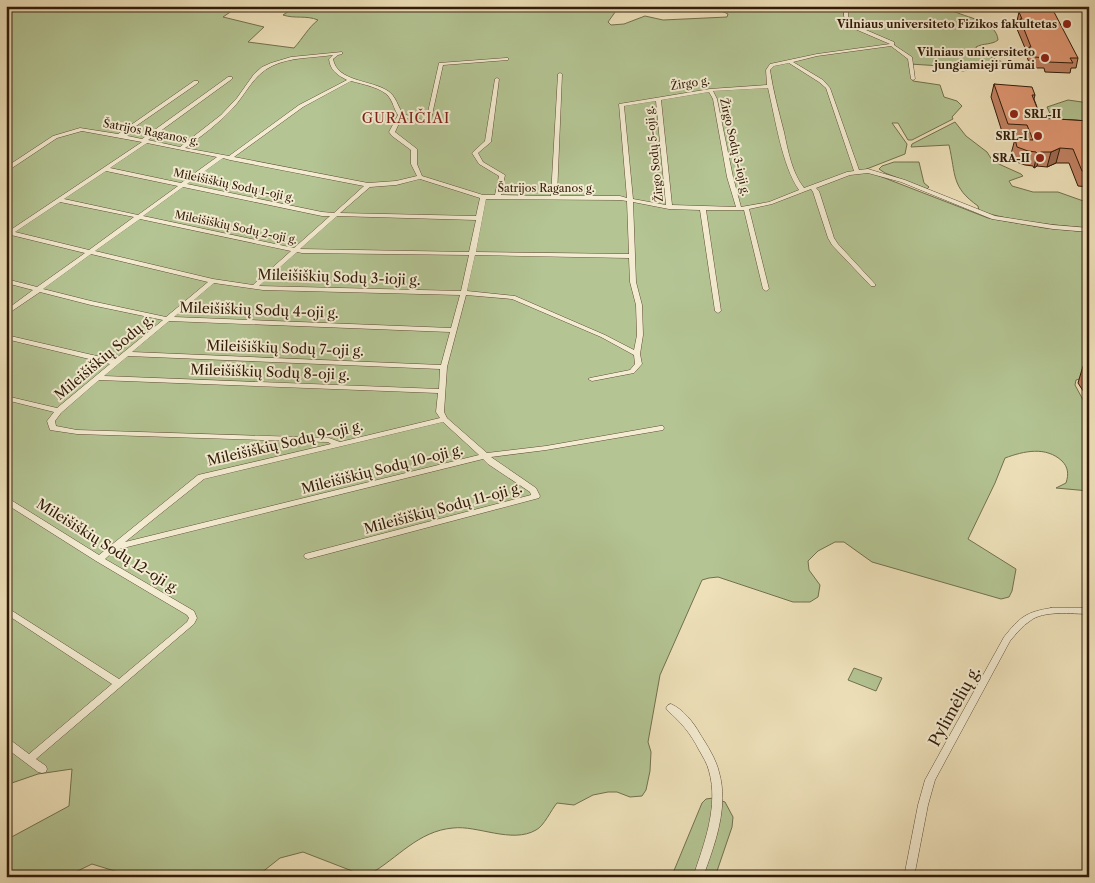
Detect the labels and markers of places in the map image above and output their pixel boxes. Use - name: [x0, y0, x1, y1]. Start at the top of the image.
- place label: Vilniaus universiteto Fizikos fakultetas: [836, 17, 1057, 31]
- marker: Vilniaus universiteto Fizikos fakultetas: [1061, 18, 1073, 30]
- place label: Vilniaus universiteto jungiamieji rūmai: [916, 45, 1035, 72]
- marker: Vilniaus universiteto jungiamieji rūmai: [1039, 52, 1051, 64]
- place label: SRL-II: [1024, 107, 1062, 121]
- marker: SRL-II: [1008, 108, 1020, 120]
- place label: SRL-I: [996, 129, 1028, 143]
- marker: SRL-I: [1032, 130, 1044, 142]
- place label: SRA-II: [992, 151, 1030, 165]
- marker: SRA-II: [1034, 152, 1046, 164]

